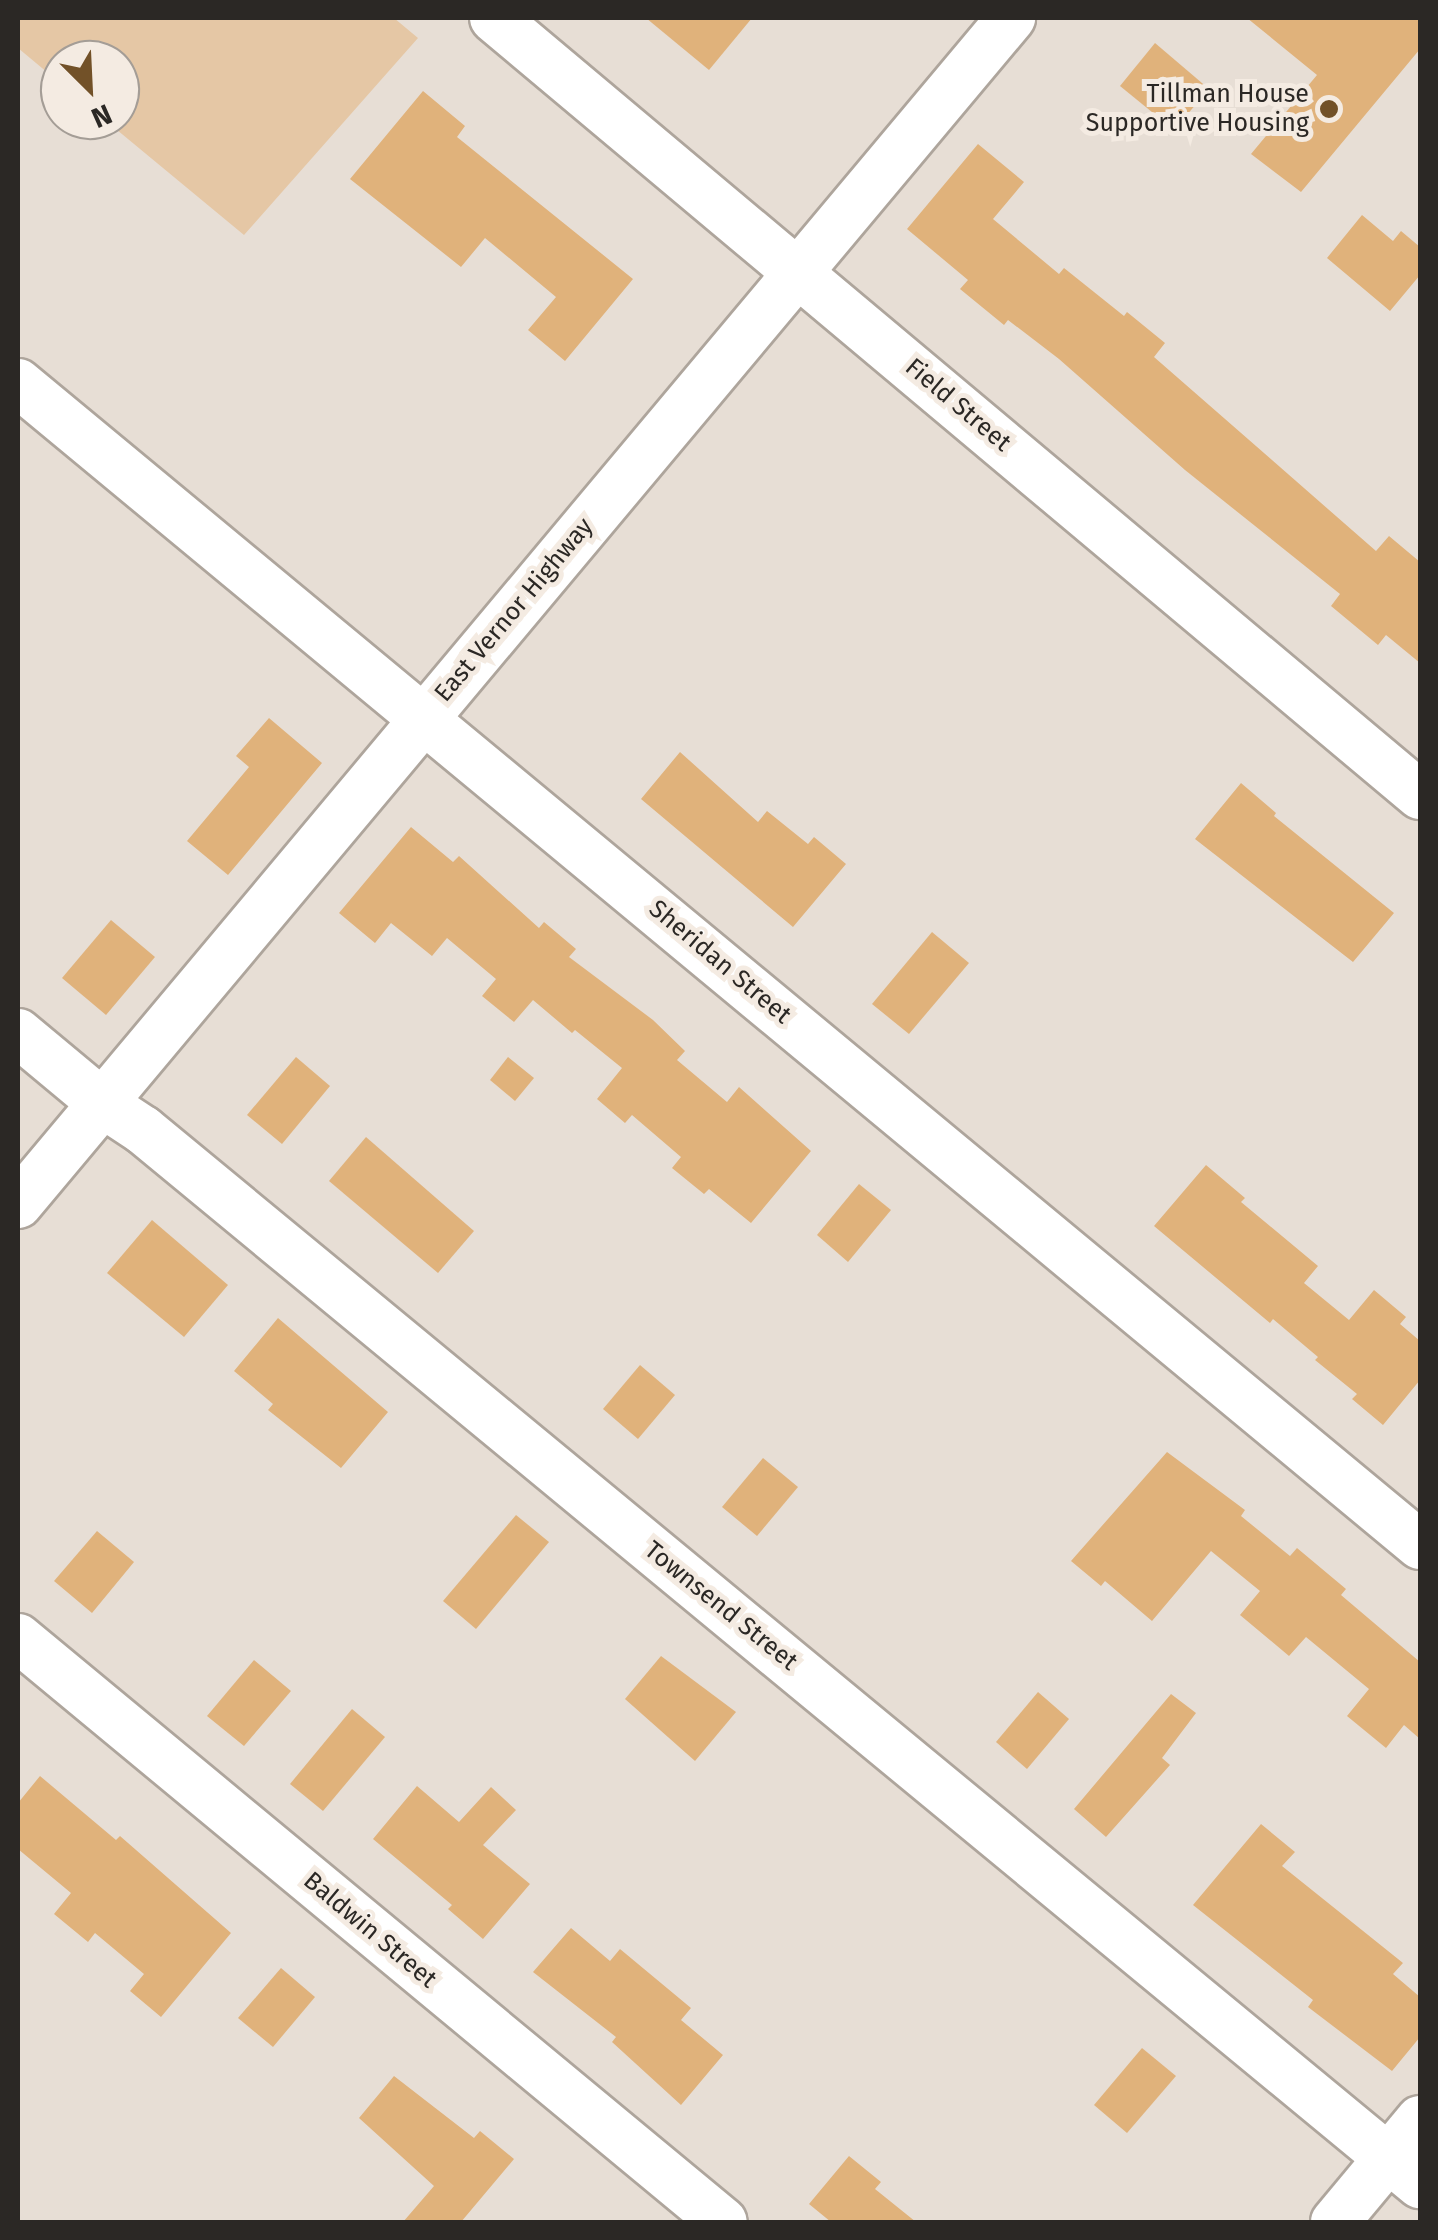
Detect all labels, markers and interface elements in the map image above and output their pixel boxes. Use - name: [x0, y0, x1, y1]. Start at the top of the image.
- north arrow: [40, 40, 140, 140]
- place label: Tillman House Supportive Housing: [1086, 80, 1309, 139]
- text: N: [86, 97, 117, 135]
- marker: Tillman House Supportive Housing: [1318, 98, 1340, 120]
- street label: Field Street: [899, 352, 1017, 458]
- street label: East Vernor Highway: [428, 512, 600, 708]
- street label: Sheridan Street: [643, 894, 797, 1030]
- street label: Townsend Street: [638, 1535, 804, 1677]
- street label: Baldwin Street: [297, 1866, 443, 1994]

